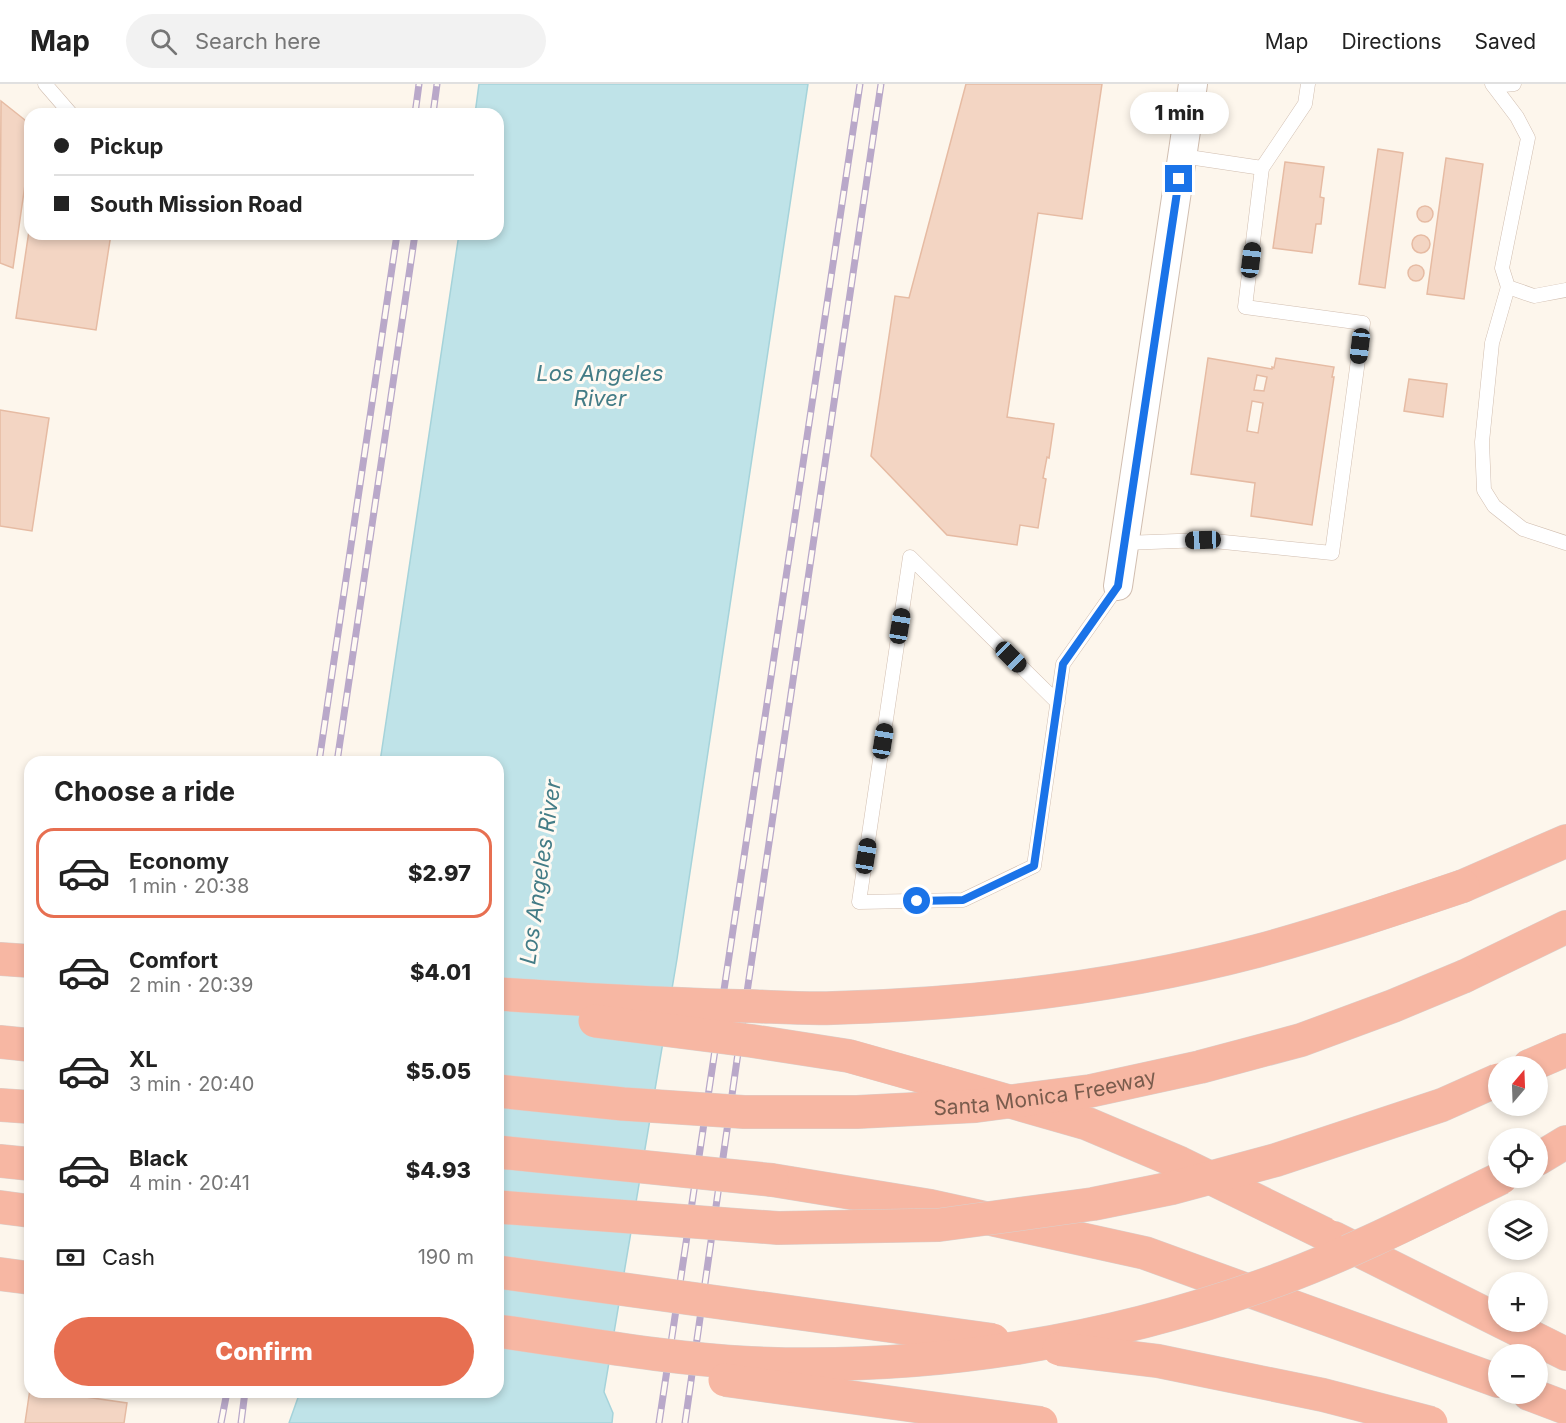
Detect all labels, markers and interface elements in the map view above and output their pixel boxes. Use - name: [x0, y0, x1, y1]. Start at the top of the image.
- search box: [126, 14, 546, 68]
- text: Map: [30, 24, 90, 58]
- icon: search: [147, 25, 180, 58]
- text: Search here: [195, 28, 321, 54]
- text: Map: [1265, 29, 1308, 54]
- text: Directions: [1341, 29, 1442, 54]
- text: Saved: [1475, 29, 1536, 54]
- callout: 1 min: [1130, 92, 1228, 134]
- text: 1 min: [1154, 101, 1205, 125]
- text: Pickup: [90, 133, 164, 159]
- route end: [1165, 165, 1192, 192]
- text: South Mission Road: [90, 191, 303, 217]
- car: [1240, 241, 1262, 279]
- car: [1349, 327, 1371, 365]
- water label: Los Angeles River: [536, 360, 664, 411]
- car: [1185, 530, 1221, 550]
- car: [888, 607, 912, 645]
- car: [992, 638, 1030, 676]
- car: [871, 722, 895, 760]
- text: Choose a ride: [54, 775, 235, 808]
- water label: Los Angeles River: [514, 777, 566, 966]
- car: [854, 837, 878, 875]
- icon: car: [57, 846, 111, 900]
- text: Economy: [129, 848, 229, 874]
- text: $2.97: [408, 860, 471, 886]
- text: 1 min · 20:38: [129, 874, 249, 898]
- route start: [903, 887, 930, 914]
- icon: car: [57, 945, 111, 999]
- text: Comfort: [129, 947, 218, 973]
- text: $4.01: [410, 959, 471, 985]
- text: 2 min · 20:39: [129, 973, 253, 997]
- icon: car: [57, 1044, 111, 1098]
- text: XL: [129, 1046, 158, 1072]
- north arrow: [1488, 1056, 1548, 1116]
- map controls: [1488, 1056, 1548, 1404]
- text: $5.05: [406, 1058, 471, 1084]
- street label: Santa Monica Freeway: [933, 1064, 1159, 1120]
- text: 3 min · 20:40: [129, 1072, 254, 1096]
- button: locate: [1488, 1128, 1548, 1188]
- icon: car: [57, 1143, 111, 1197]
- text: Black: [129, 1145, 188, 1171]
- text: $4.93: [406, 1157, 471, 1183]
- text: 4 min · 20:41: [129, 1171, 250, 1195]
- button: layers: [1488, 1200, 1548, 1260]
- icon: cash: [54, 1241, 87, 1274]
- text: Cash: [102, 1244, 155, 1270]
- text: 190 m: [418, 1245, 474, 1269]
- button: +: [1488, 1272, 1548, 1332]
- button: Confirm: [54, 1317, 474, 1386]
- button: −: [1488, 1344, 1548, 1404]

